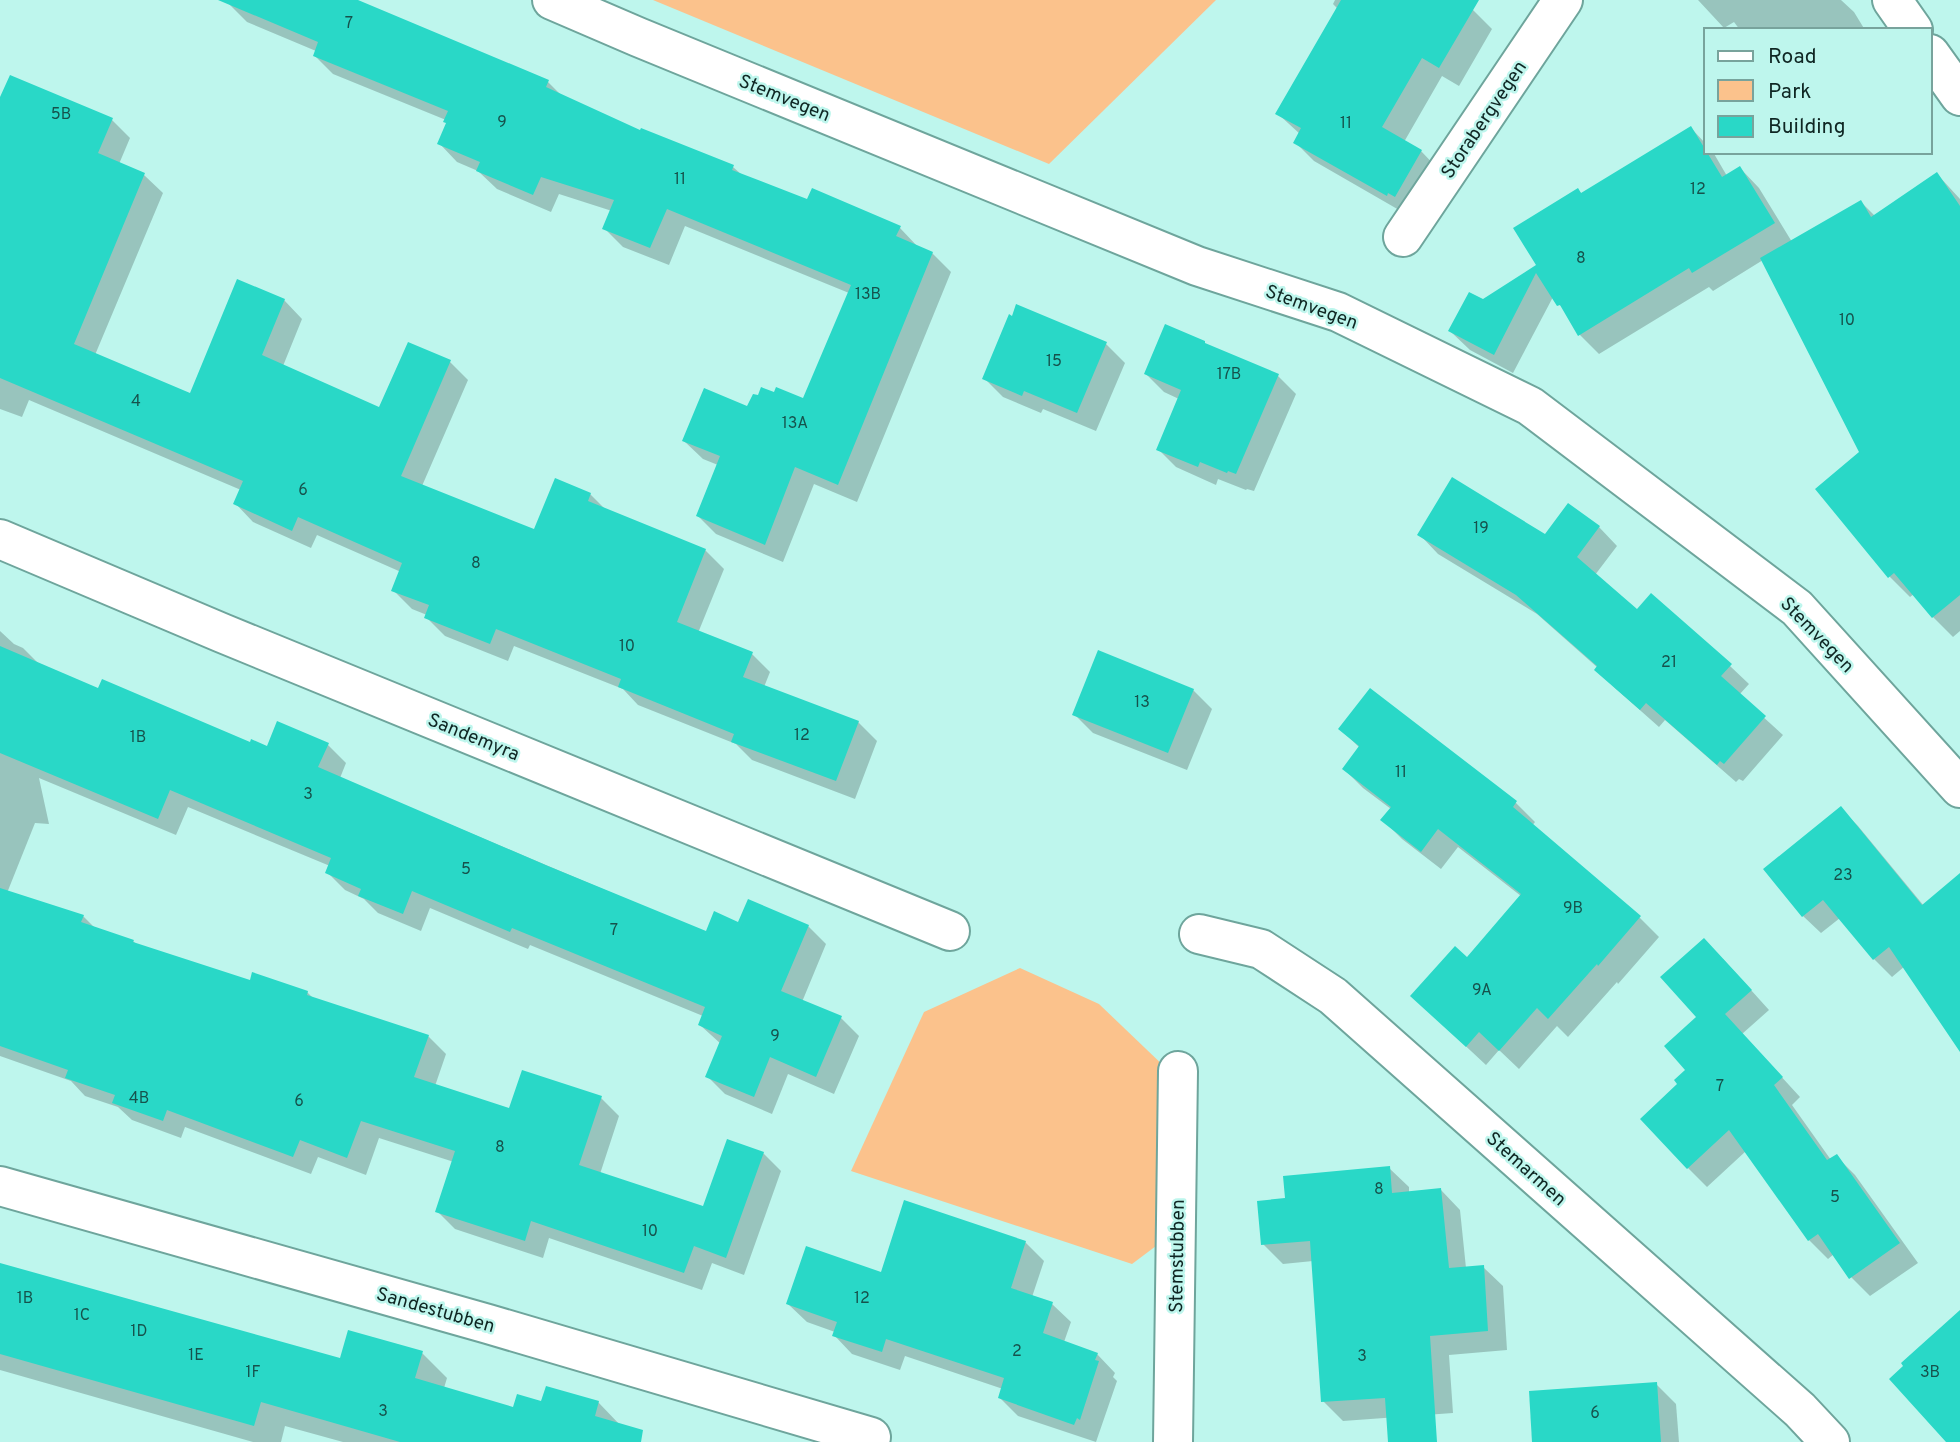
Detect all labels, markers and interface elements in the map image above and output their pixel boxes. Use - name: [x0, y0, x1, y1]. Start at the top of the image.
- house number: 7: [345, 14, 353, 34]
- legend: [1704, 28, 1932, 154]
- text: Road: [1768, 44, 1817, 71]
- street label: Storabergvegen: [1436, 57, 1533, 184]
- street label: Stemvegen: [735, 70, 834, 128]
- text: Park: [1768, 79, 1811, 106]
- house number: 5B: [51, 105, 71, 125]
- house number: 9: [497, 113, 507, 133]
- house number: 11: [1340, 114, 1352, 134]
- text: Building: [1768, 114, 1846, 141]
- house number: 11: [674, 170, 686, 190]
- house number: 12: [1690, 180, 1706, 200]
- house number: 8: [1576, 249, 1586, 269]
- street label: Stemvegen: [1262, 280, 1361, 336]
- house number: 13B: [855, 285, 881, 305]
- house number: 10: [1839, 311, 1855, 331]
- house number: 15: [1046, 352, 1062, 372]
- house number: 17B: [1217, 365, 1241, 385]
- house number: 4: [131, 392, 141, 412]
- house number: 13A: [782, 414, 808, 434]
- house number: 6: [298, 481, 308, 501]
- house number: 19: [1473, 519, 1489, 539]
- house number: 8: [471, 554, 481, 574]
- street label: Stemvegen: [1774, 592, 1859, 678]
- house number: 10: [619, 637, 635, 657]
- house number: 21: [1661, 653, 1677, 673]
- house number: 13: [1134, 693, 1150, 713]
- street label: Sandemyra: [424, 709, 523, 767]
- house number: 12: [794, 726, 810, 746]
- house number: 1B: [130, 728, 146, 748]
- house number: 11: [1395, 763, 1407, 783]
- house number: 3: [303, 785, 313, 805]
- house number: 5: [461, 860, 471, 880]
- house number: 23: [1833, 866, 1853, 886]
- house number: 9B: [1563, 899, 1583, 919]
- house number: 7: [610, 921, 618, 941]
- house number: 9A: [1472, 981, 1492, 1001]
- house number: 9: [770, 1027, 780, 1047]
- house number: 7: [1716, 1077, 1724, 1097]
- house number: 4B: [129, 1089, 149, 1109]
- house number: 6: [294, 1092, 304, 1112]
- street label: Stemarmen: [1481, 1127, 1571, 1212]
- house number: 8: [495, 1138, 505, 1158]
- house number: 8: [1374, 1180, 1384, 1200]
- house number: 5: [1830, 1188, 1840, 1208]
- street label: Stemstubben: [1165, 1199, 1191, 1313]
- house number: 10: [642, 1222, 658, 1242]
- street label: Sandestubben: [373, 1283, 497, 1339]
- house number: 1B: [17, 1289, 33, 1309]
- house number: 12: [854, 1289, 870, 1309]
- house number: 1C: [74, 1306, 90, 1326]
- house number: 1D: [131, 1322, 147, 1342]
- house number: 2: [1012, 1342, 1022, 1362]
- house number: 1E: [188, 1346, 204, 1366]
- house number: 3: [1357, 1347, 1367, 1367]
- house number: 1F: [246, 1363, 260, 1383]
- house number: 3B: [1920, 1363, 1940, 1383]
- house number: 3: [378, 1402, 388, 1422]
- house number: 6: [1590, 1404, 1600, 1424]

